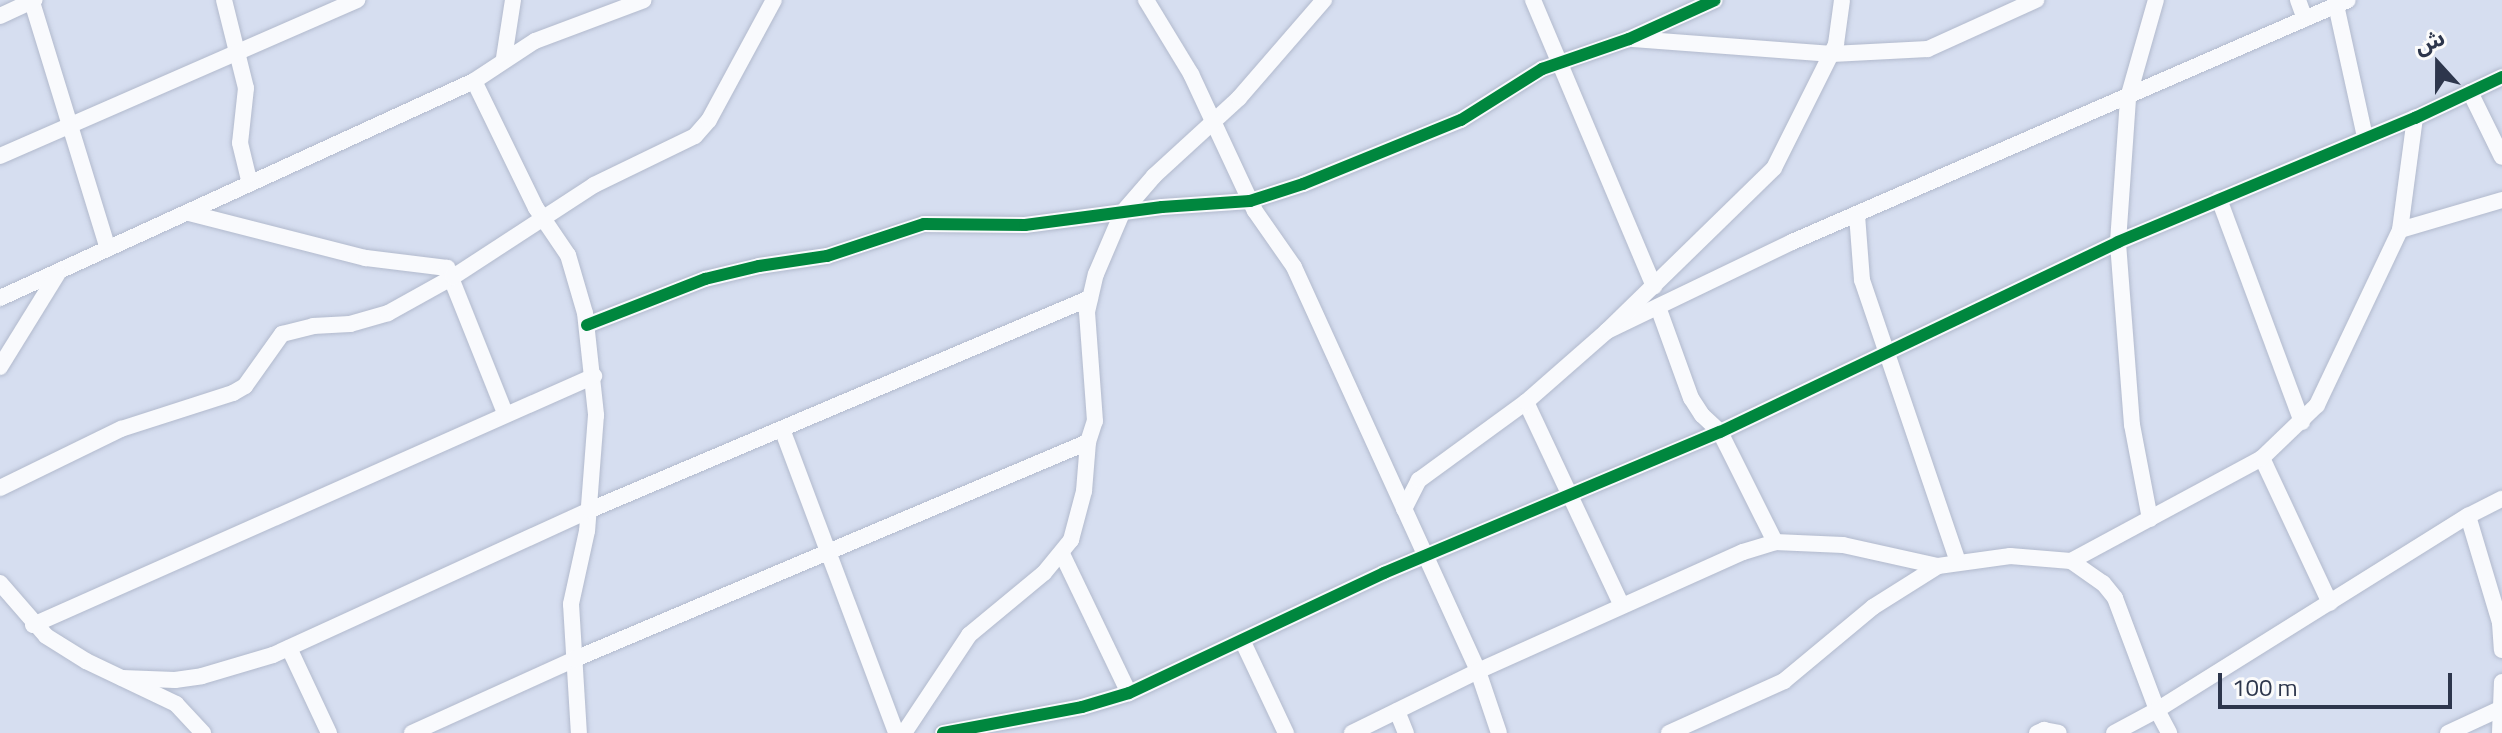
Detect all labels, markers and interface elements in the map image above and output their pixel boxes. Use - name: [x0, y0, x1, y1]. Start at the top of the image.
- text: ش: [2409, 20, 2450, 63]
- north arrow: [2398, 24, 2478, 104]
- scale bar: [2222, 657, 2456, 707]
- text: 100 m: [2232, 669, 2298, 705]

